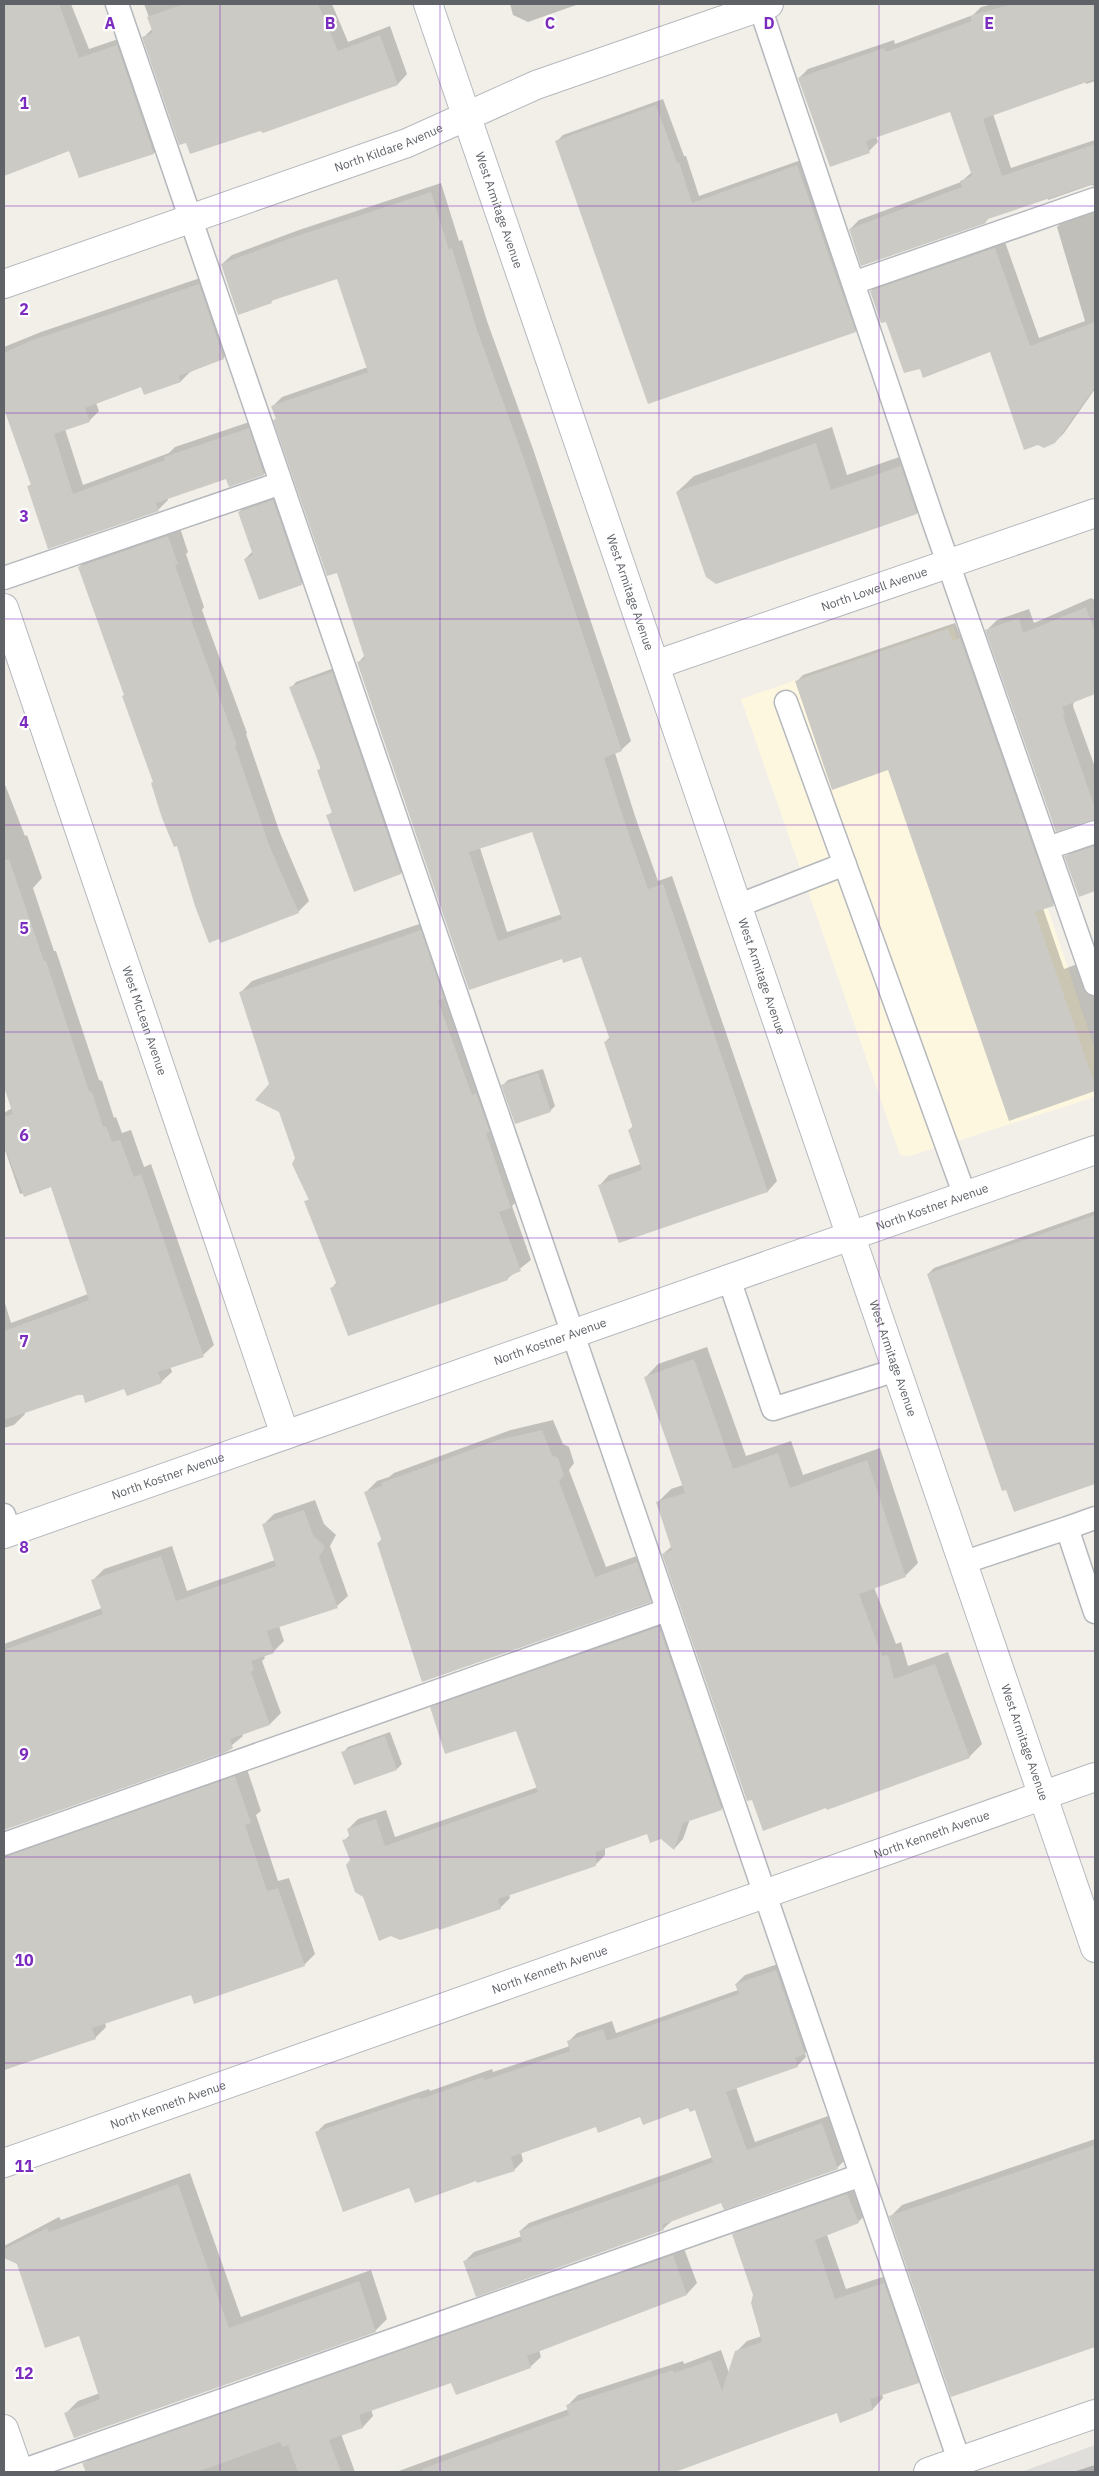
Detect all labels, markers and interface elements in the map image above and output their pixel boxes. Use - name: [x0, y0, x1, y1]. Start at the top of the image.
- text: A: [105, 13, 116, 33]
- text: B: [325, 13, 336, 33]
- text: C: [545, 13, 555, 33]
- text: D: [763, 13, 775, 33]
- text: E: [984, 13, 994, 33]
- text: 1: [19, 93, 29, 113]
- street label: North Kildare Avenue: [332, 120, 445, 175]
- street label: West Armitage Avenue: [472, 150, 526, 271]
- text: 2: [19, 299, 29, 319]
- text: 3: [19, 506, 29, 526]
- street label: West Armitage Avenue: [603, 532, 657, 653]
- street label: North Lowell Avenue: [819, 563, 930, 614]
- text: 4: [19, 712, 29, 732]
- street label: West Armitage Avenue: [735, 916, 789, 1037]
- text: 5: [19, 918, 29, 938]
- street label: West McLean Avenue: [119, 964, 170, 1078]
- text: 6: [19, 1125, 29, 1145]
- street label: North Kostner Avenue: [874, 1180, 991, 1234]
- street label: West Armitage Avenue: [866, 1298, 920, 1419]
- street label: North Kostner Avenue: [492, 1314, 609, 1368]
- text: 7: [19, 1331, 29, 1351]
- street label: North Kostner Avenue: [110, 1449, 227, 1502]
- text: 8: [19, 1537, 29, 1557]
- street label: West Armitage Avenue: [998, 1682, 1052, 1803]
- text: 9: [19, 1744, 29, 1764]
- street label: North Kenneth Avenue: [872, 1807, 992, 1862]
- street label: North Kenneth Avenue: [490, 1942, 610, 1997]
- text: 10: [14, 1950, 34, 1970]
- street label: North Kenneth Avenue: [108, 2077, 228, 2132]
- text: 11: [14, 2156, 34, 2176]
- text: 12: [14, 2363, 34, 2383]

